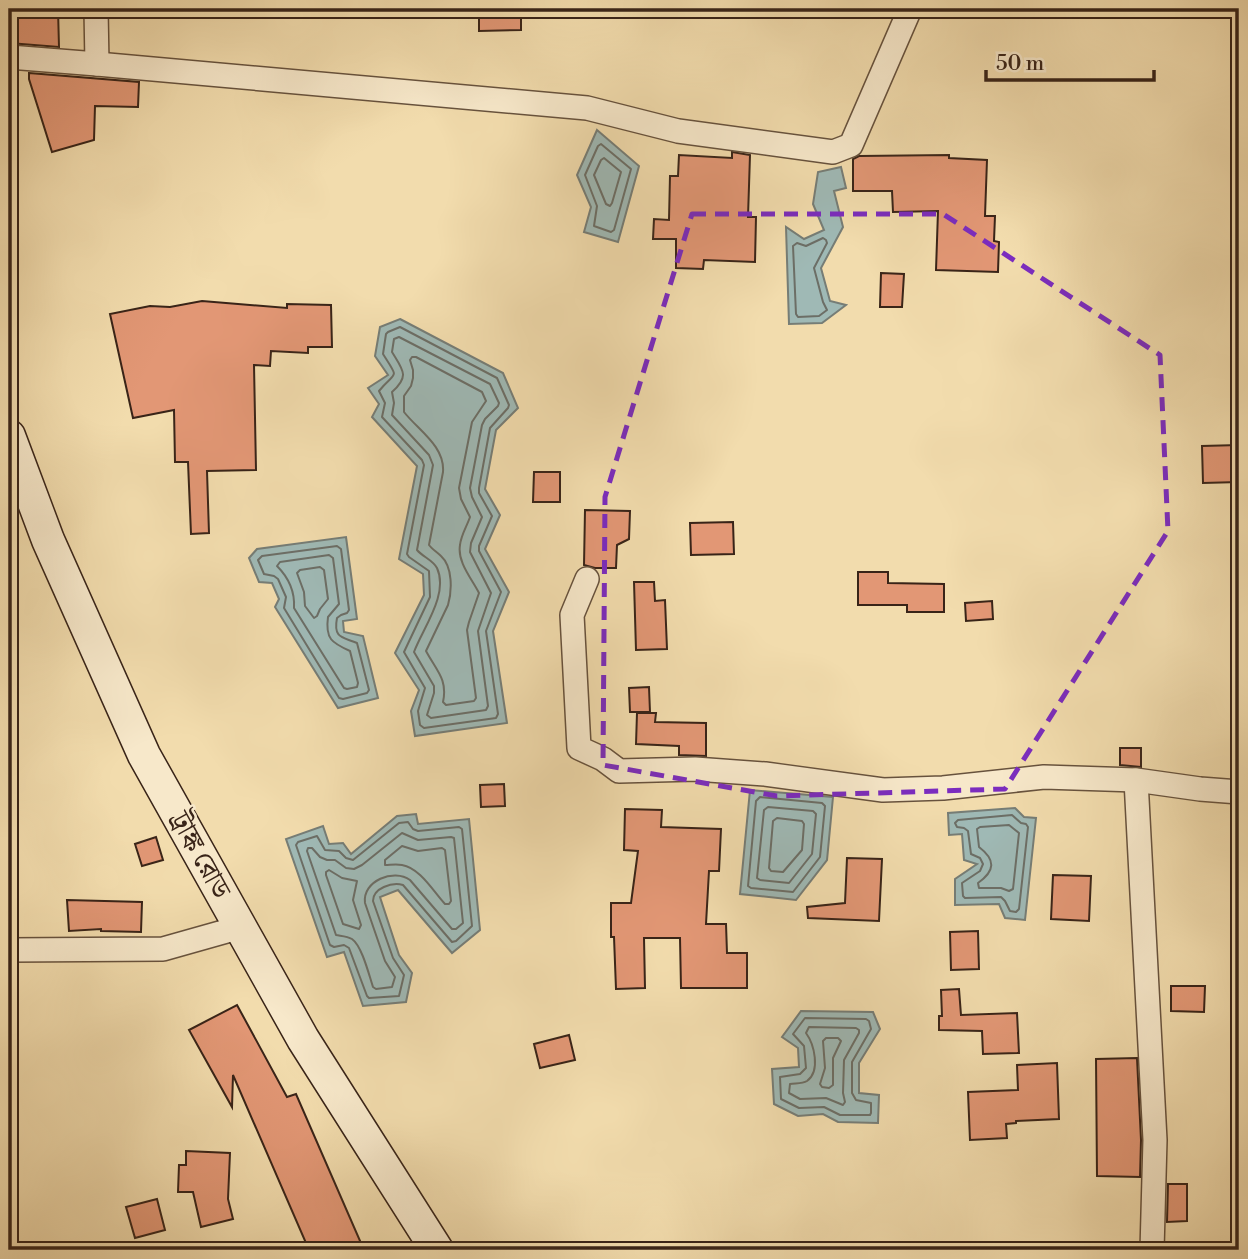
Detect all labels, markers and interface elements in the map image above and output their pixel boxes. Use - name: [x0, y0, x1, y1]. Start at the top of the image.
- scale bar: [986, 38, 1154, 82]
- text: 50 m: [996, 51, 1044, 77]
- street label: ট্রাঙ্ক রোড: [161, 804, 240, 906]

